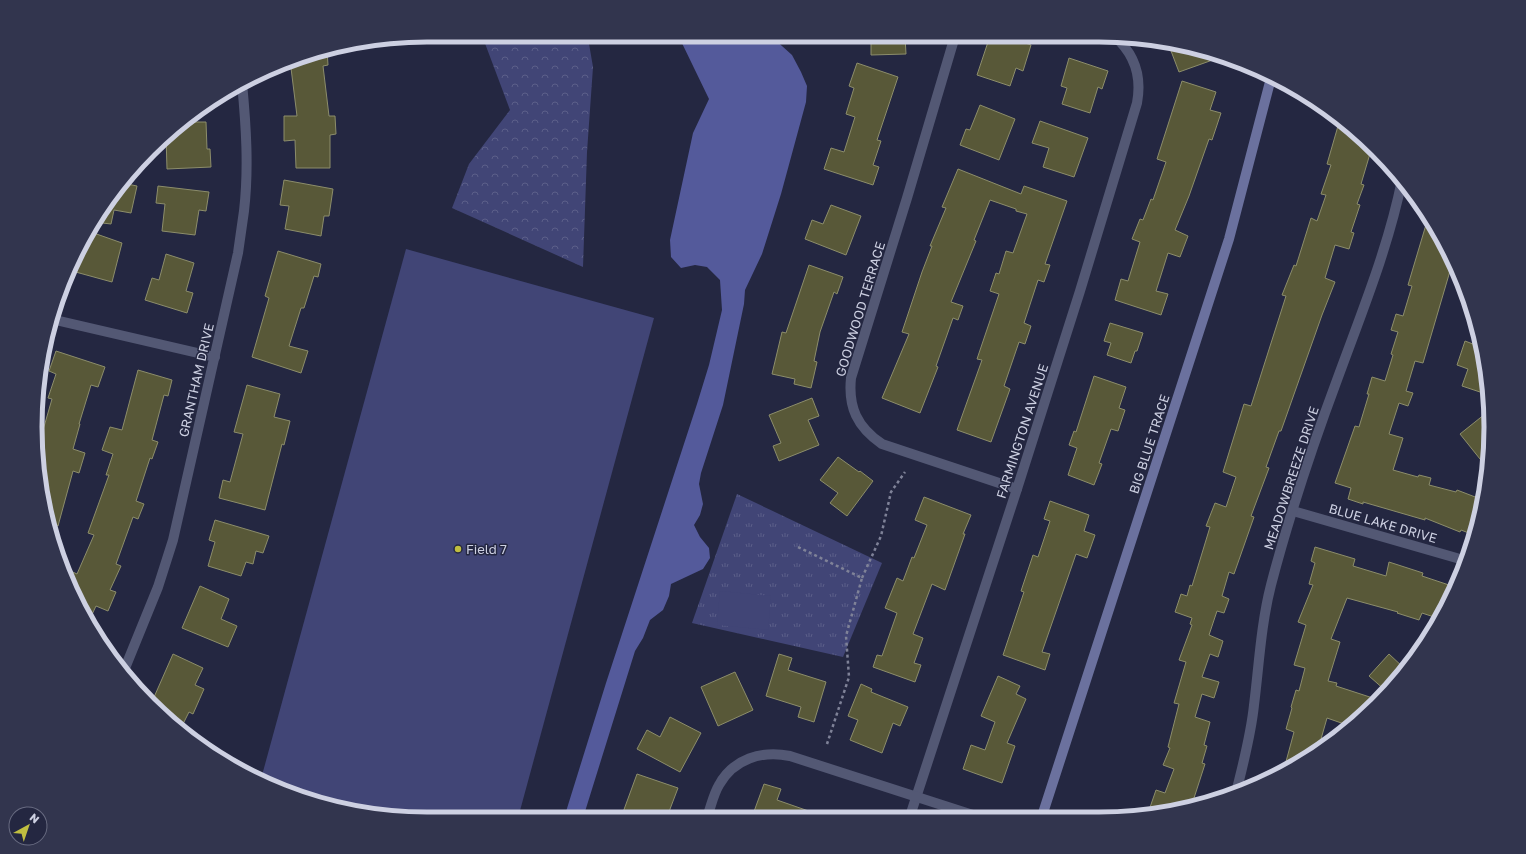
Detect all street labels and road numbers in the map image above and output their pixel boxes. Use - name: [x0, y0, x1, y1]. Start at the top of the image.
- street label: GOODWOOD TERRACE: [832, 240, 888, 378]
- street label: GRANTHAM DRIVE: [175, 321, 217, 438]
- street label: FARMINGTON AVENUE: [993, 362, 1051, 500]
- street label: BIG BLUE TRACE: [1125, 392, 1173, 496]
- street label: MEADOWBREEZE DRIVE: [1260, 404, 1322, 552]
- street label: BLUE LAKE DRIVE: [1327, 500, 1439, 546]

